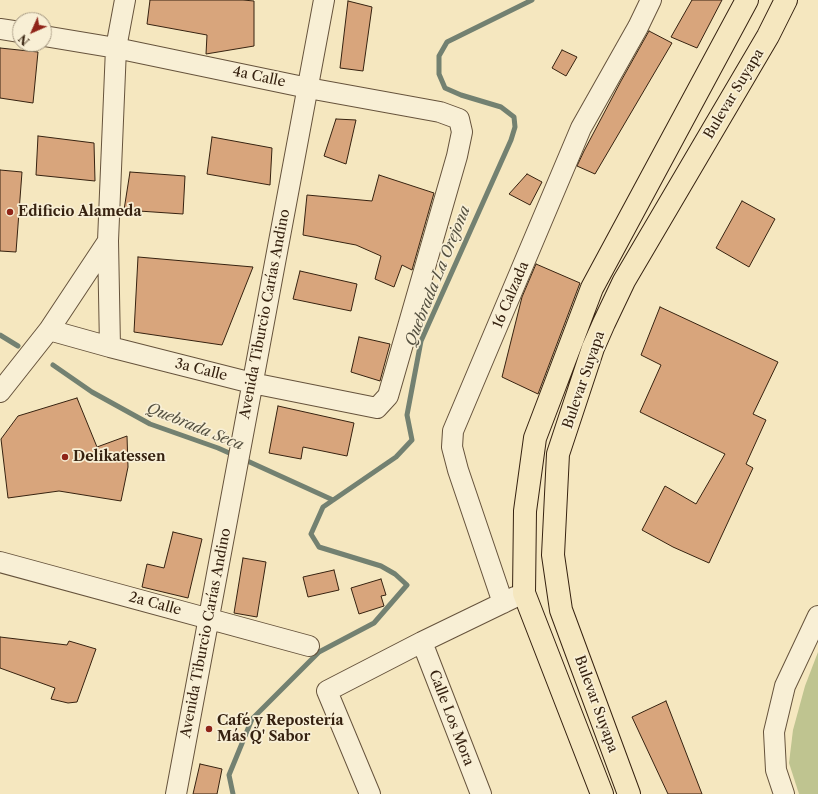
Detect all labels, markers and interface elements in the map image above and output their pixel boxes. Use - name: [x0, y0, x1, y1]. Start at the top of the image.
- north arrow: [12, 12, 52, 52]
- text: N: [16, 31, 33, 48]
- street label: Bulevar Suyapa: [701, 46, 767, 142]
- street label: 4a Calle: [231, 63, 287, 91]
- water label: Quebrada La Orejona: [402, 203, 474, 349]
- place label: Edificio Alameda: [18, 204, 142, 220]
- marker: Edificio Alameda: [5, 207, 15, 217]
- street label: Avenida Tiburcio Carías Andino: [236, 208, 294, 420]
- street label: 16 Calzada: [489, 259, 533, 331]
- street label: Bulevar Suyapa: [559, 329, 609, 431]
- street label: 3a Calle: [173, 355, 229, 385]
- water label: Quebrada Seca: [144, 399, 246, 455]
- place label: Delikatessen: [73, 449, 166, 465]
- marker: Delikatessen: [60, 452, 70, 462]
- street label: Avenida Tiburcio Carías Andino: [177, 527, 235, 739]
- street label: 2a Calle: [127, 589, 183, 619]
- street label: Bulevar Suyapa: [571, 653, 621, 755]
- street label: Calle Los Mora: [425, 668, 477, 768]
- place label: Café y Repostería Más Q' Sabor: [217, 713, 344, 746]
- marker: Café y Repostería Más Q' Sabor: [204, 724, 214, 734]

